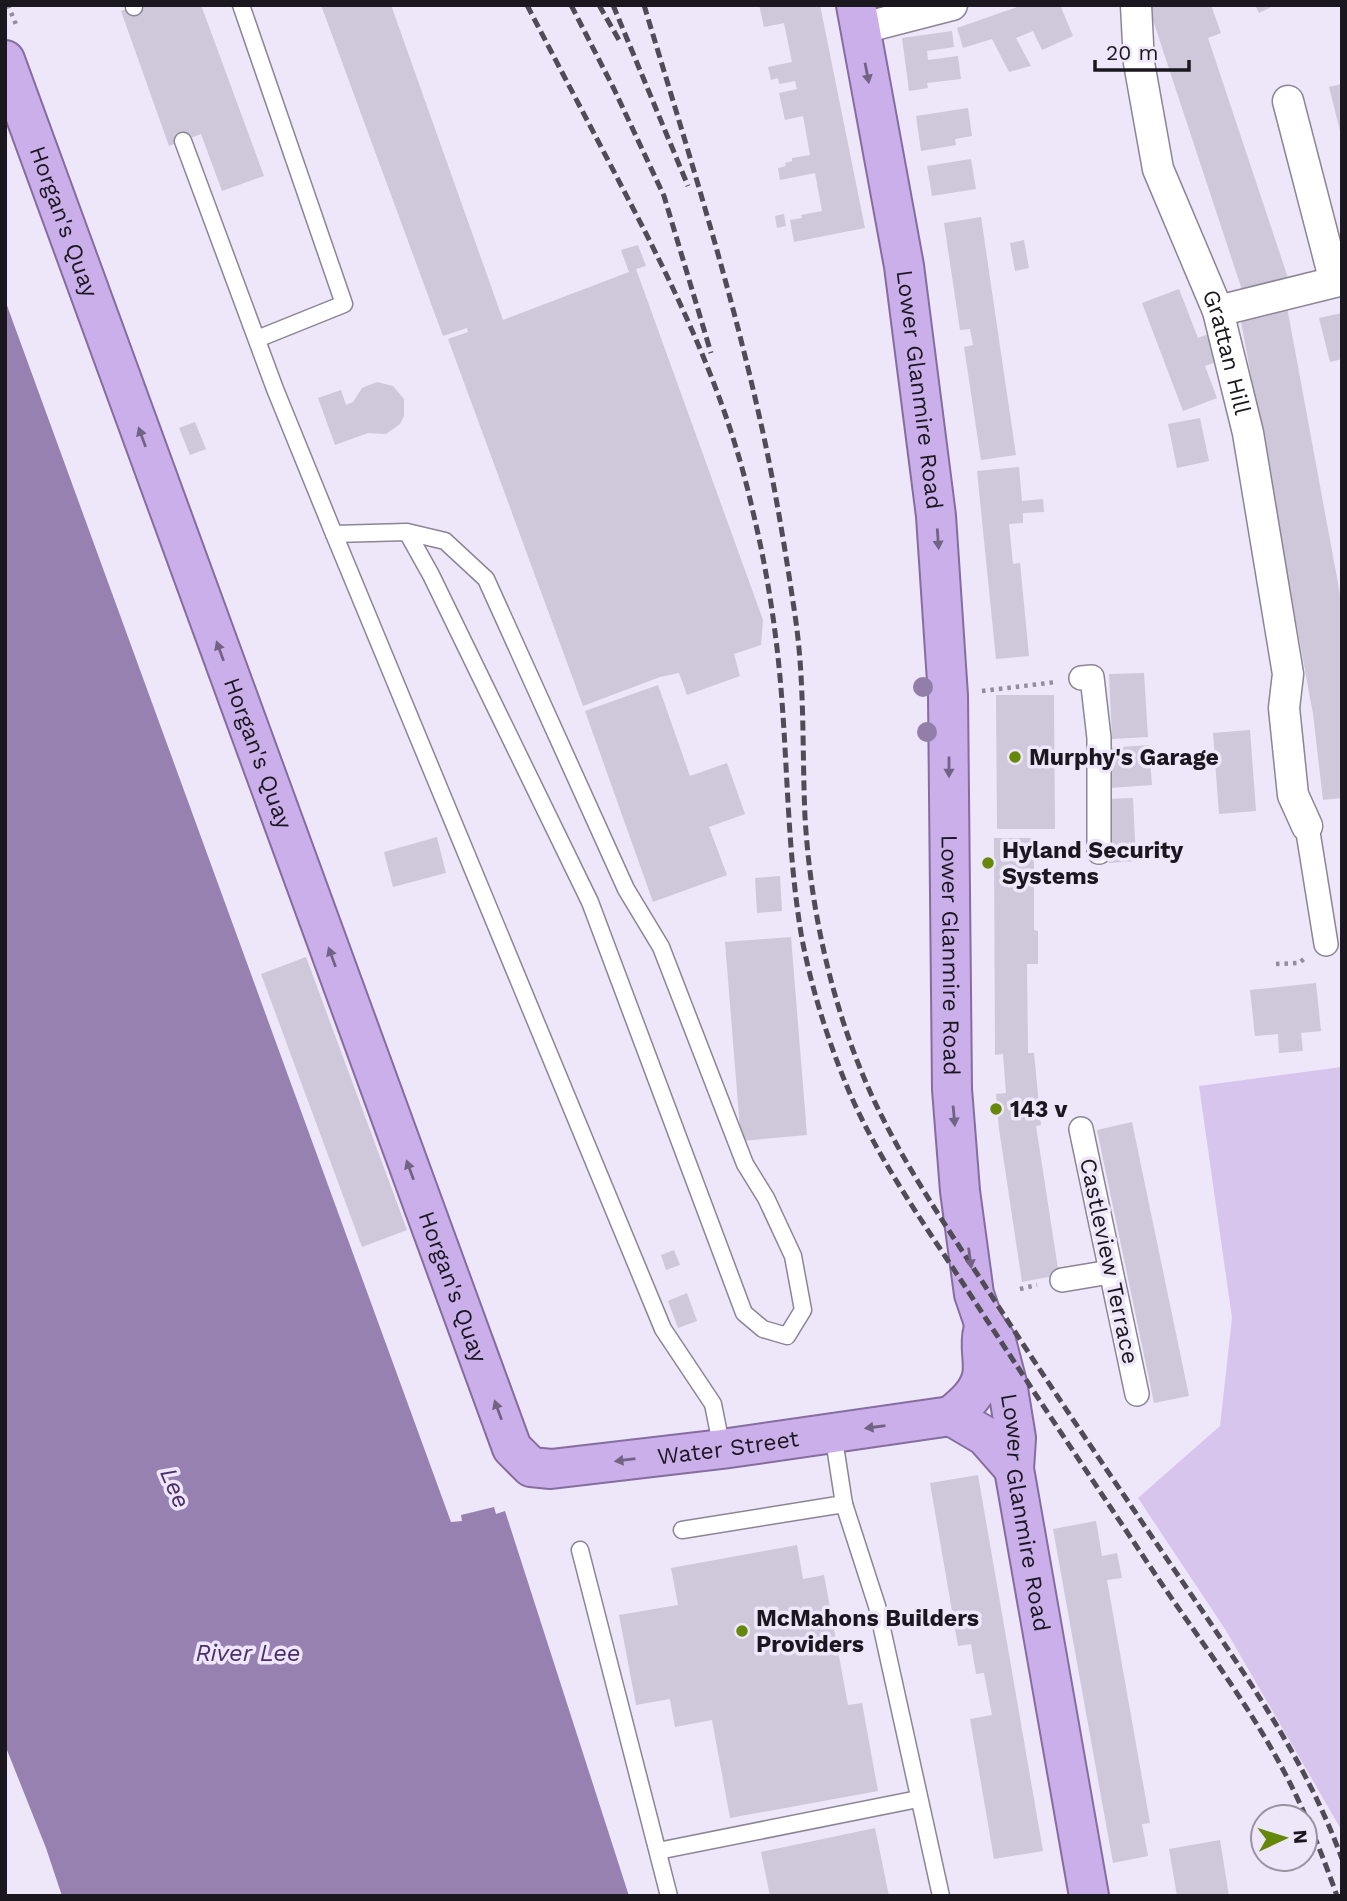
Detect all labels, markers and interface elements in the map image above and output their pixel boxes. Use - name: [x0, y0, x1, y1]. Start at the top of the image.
- scale bar: [1095, 28, 1190, 72]
- text: 20 m: [1106, 40, 1158, 65]
- one-way arrow: [862, 62, 873, 84]
- street label: Horgan's Quay: [24, 142, 104, 301]
- street label: Lower Glanmire Road: [891, 268, 949, 511]
- street label: Grattan Hill: [1197, 285, 1256, 417]
- one-way arrow: [137, 427, 148, 448]
- one-way arrow: [933, 529, 944, 551]
- one-way arrow: [215, 640, 226, 661]
- street label: Horgan's Quay: [218, 674, 298, 833]
- place label: Murphy's Garage: [1029, 744, 1219, 771]
- marker: Murphy's Garage: [1007, 749, 1023, 765]
- one-way arrow: [943, 756, 955, 778]
- street label: Lower Glanmire Road: [936, 835, 965, 1076]
- place label: Hyland Security Systems: [1002, 837, 1183, 890]
- marker: Hyland Security Systems: [980, 855, 996, 871]
- one-way arrow: [326, 946, 337, 967]
- place label: 143 v: [1010, 1096, 1067, 1123]
- marker: 143 v: [988, 1101, 1004, 1117]
- one-way arrow: [949, 1106, 960, 1128]
- street label: Castleview Terrace: [1074, 1156, 1144, 1366]
- one-way arrow: [404, 1160, 415, 1181]
- street label: Horgan's Quay: [413, 1207, 493, 1366]
- one-way arrow: [964, 1247, 975, 1269]
- street label: Lower Glanmire Road: [995, 1391, 1056, 1634]
- one-way arrow: [492, 1400, 503, 1421]
- one-way arrow: [863, 1421, 885, 1432]
- street label: Water Street: [656, 1425, 801, 1470]
- one-way arrow: [614, 1455, 636, 1466]
- water label: Lee: [154, 1464, 196, 1512]
- place label: McMahons Builders Providers: [756, 1605, 979, 1658]
- marker: McMahons Builders Providers: [734, 1623, 750, 1639]
- water label: River Lee: [195, 1639, 301, 1667]
- north arrow: [1249, 1803, 1319, 1873]
- text: N: [1288, 1829, 1312, 1845]

